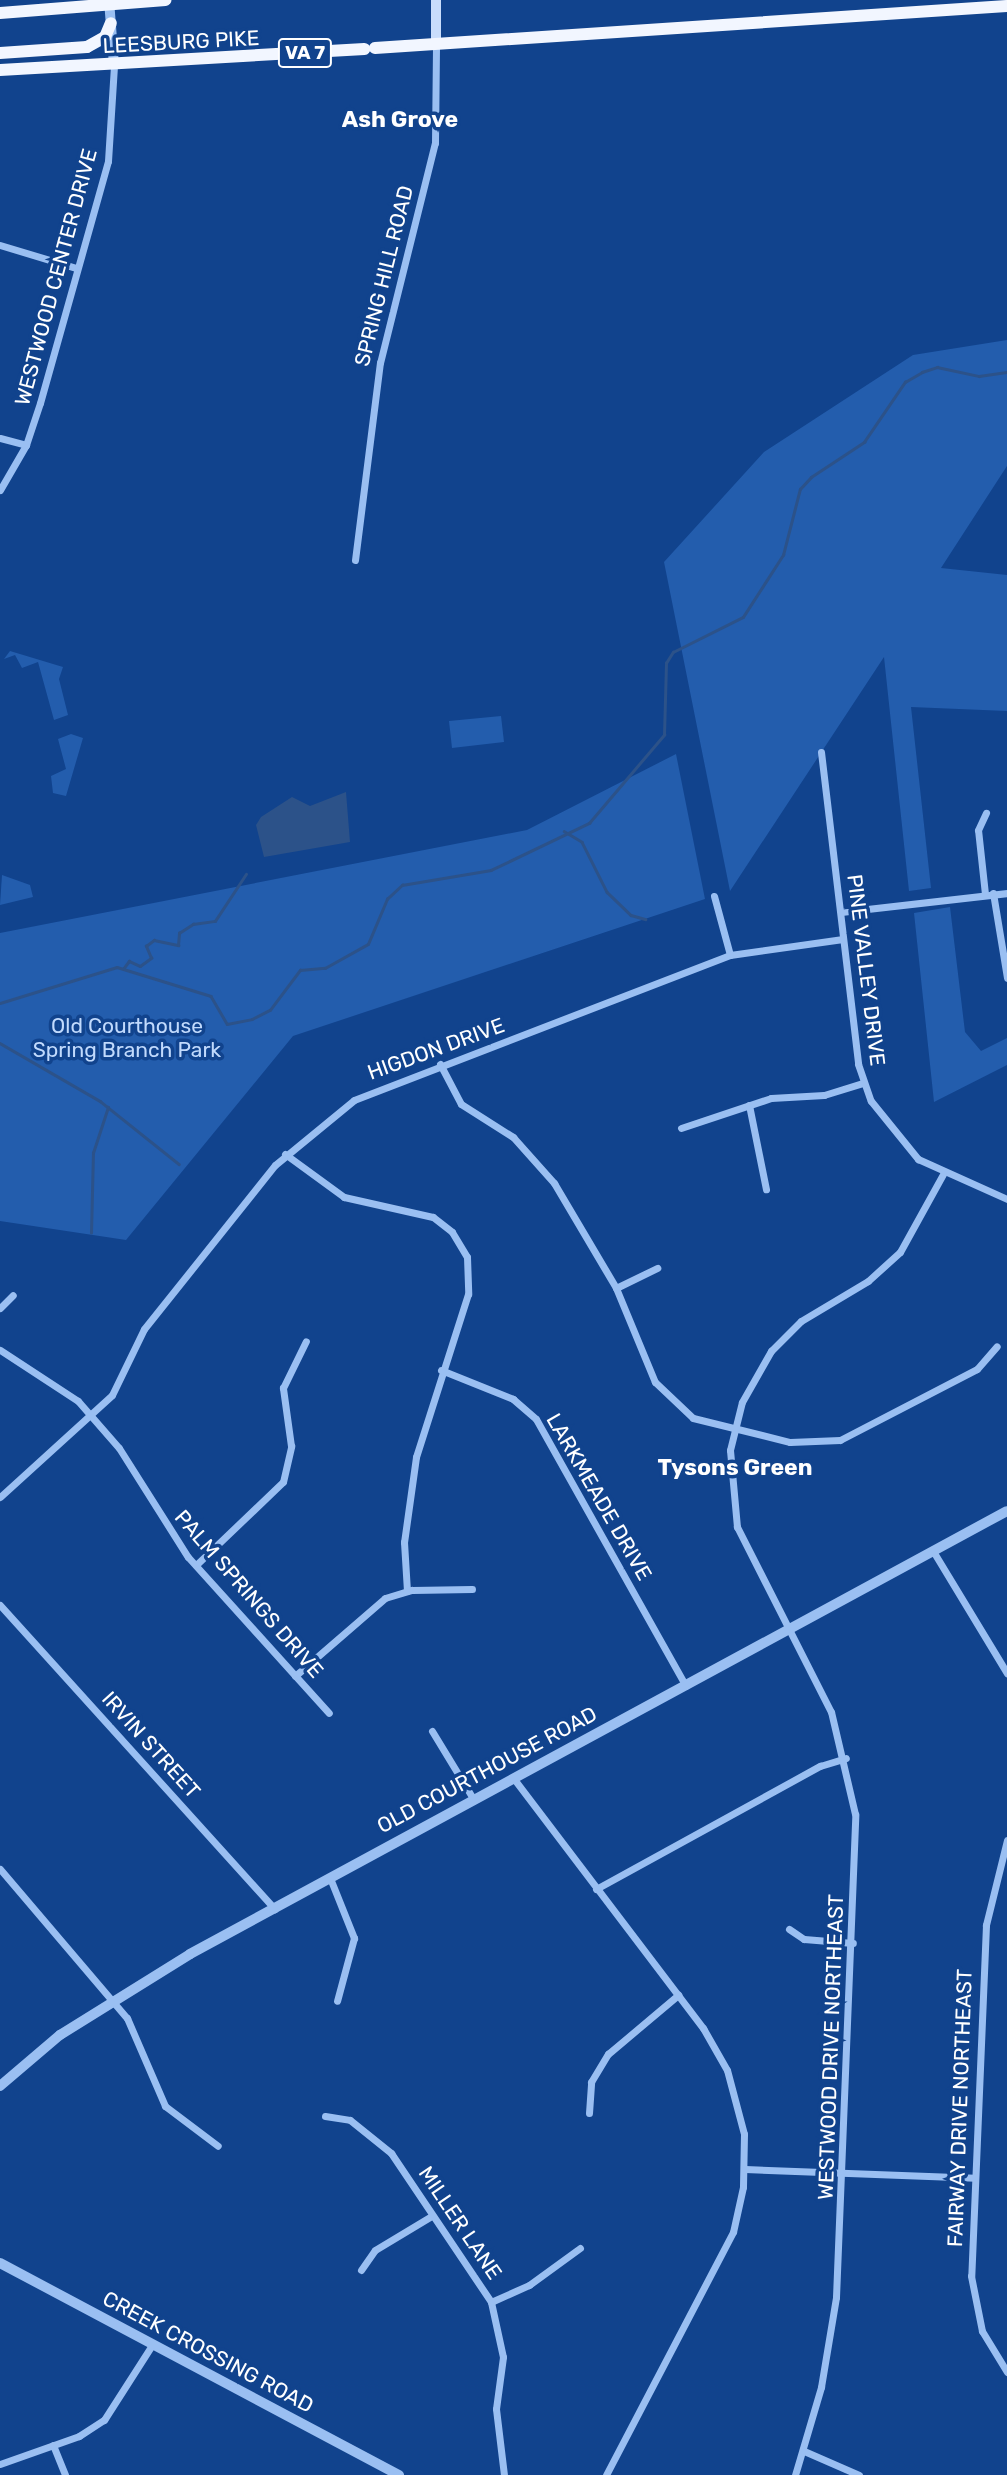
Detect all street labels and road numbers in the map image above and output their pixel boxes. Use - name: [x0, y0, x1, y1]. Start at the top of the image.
- street label: LEESBURG PIKE: [102, 25, 260, 59]
- road number: VA 7: [277, 38, 333, 68]
- street label: WESTWOOD CENTER DRIVE: [10, 146, 102, 408]
- street label: SPRING HILL ROAD: [349, 183, 419, 369]
- street label: PINE VALLEY DRIVE: [842, 872, 890, 1068]
- street label: HIGDON DRIVE: [364, 1013, 508, 1085]
- street label: LARKMEADE DRIVE: [541, 1409, 657, 1585]
- street label: PALM SPRINGS DRIVE: [169, 1505, 329, 1683]
- street label: IRVIN STREET: [97, 1687, 205, 1803]
- street label: OLD COURTHOUSE ROAD: [373, 1701, 601, 1839]
- street label: WESTWOOD DRIVE NORTHEAST: [813, 1894, 849, 2200]
- street label: FAIRWAY DRIVE NORTHEAST: [943, 1968, 977, 2248]
- street label: MILLER LANE: [413, 2162, 507, 2284]
- street label: CREEK CROSSING ROAD: [98, 2286, 318, 2418]

